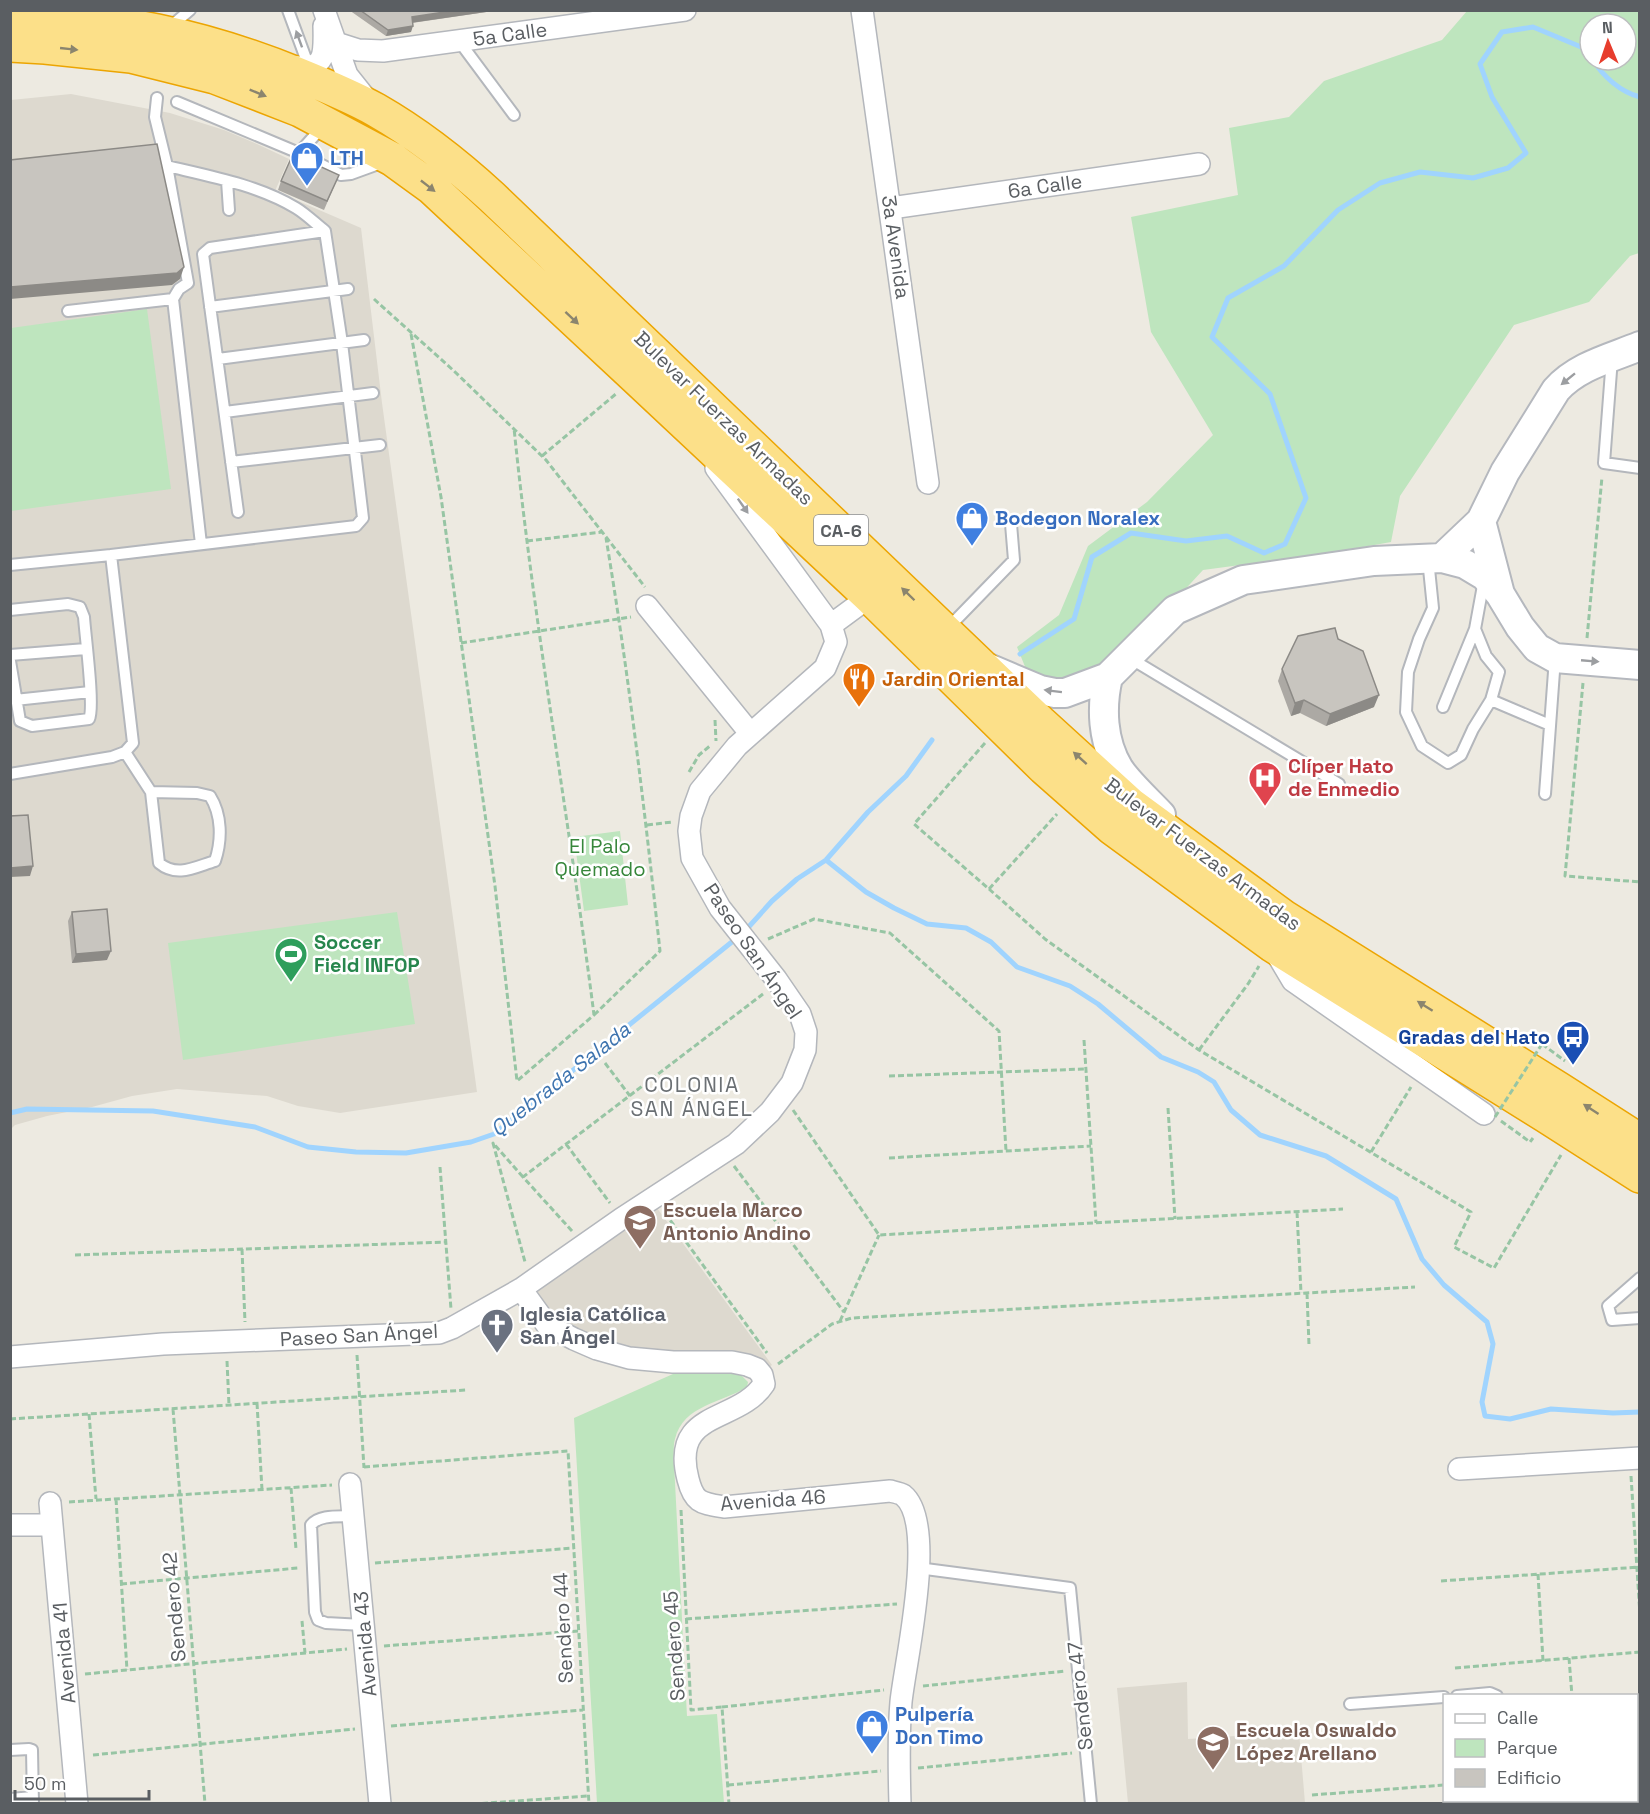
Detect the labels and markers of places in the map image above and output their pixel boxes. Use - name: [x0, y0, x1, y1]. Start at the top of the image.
- shop icon: LTH: [289, 140, 325, 187]
- place label: LTH: [330, 145, 364, 171]
- shop icon: Bodegon Noralex: [954, 500, 990, 547]
- place label: Bodegon Noralex: [995, 505, 1160, 531]
- restaurant icon: Jardin Oriental: [841, 661, 877, 708]
- place label: Jardin Oriental: [882, 666, 1024, 692]
- place label: Clíper Hato de Enmedio: [1288, 753, 1400, 802]
- hospital icon: Clíper Hato de Enmedio: [1247, 760, 1283, 807]
- place label: Soccer Field INFOP: [314, 929, 420, 978]
- sports icon: Soccer Field INFOP: [273, 936, 309, 983]
- bus stop icon: Gradas del Hato: [1555, 1019, 1591, 1066]
- place label: Gradas del Hato: [1398, 1024, 1550, 1050]
- place label: Escuela Marco Antonio Andino: [663, 1197, 811, 1246]
- school or university icon: Escuela Marco Antonio Andino: [622, 1203, 658, 1250]
- place label: Iglesia Católica San Ángel: [520, 1301, 666, 1350]
- church icon: Iglesia Católica San Ángel: [479, 1307, 515, 1354]
- place label: Pulpería Don Timo: [895, 1701, 984, 1750]
- shop icon: Pulpería Don Timo: [854, 1708, 890, 1755]
- place label: Escuela Oswaldo López Arellano: [1236, 1717, 1397, 1766]
- school or university icon: Escuela Oswaldo López Arellano: [1195, 1724, 1231, 1771]

